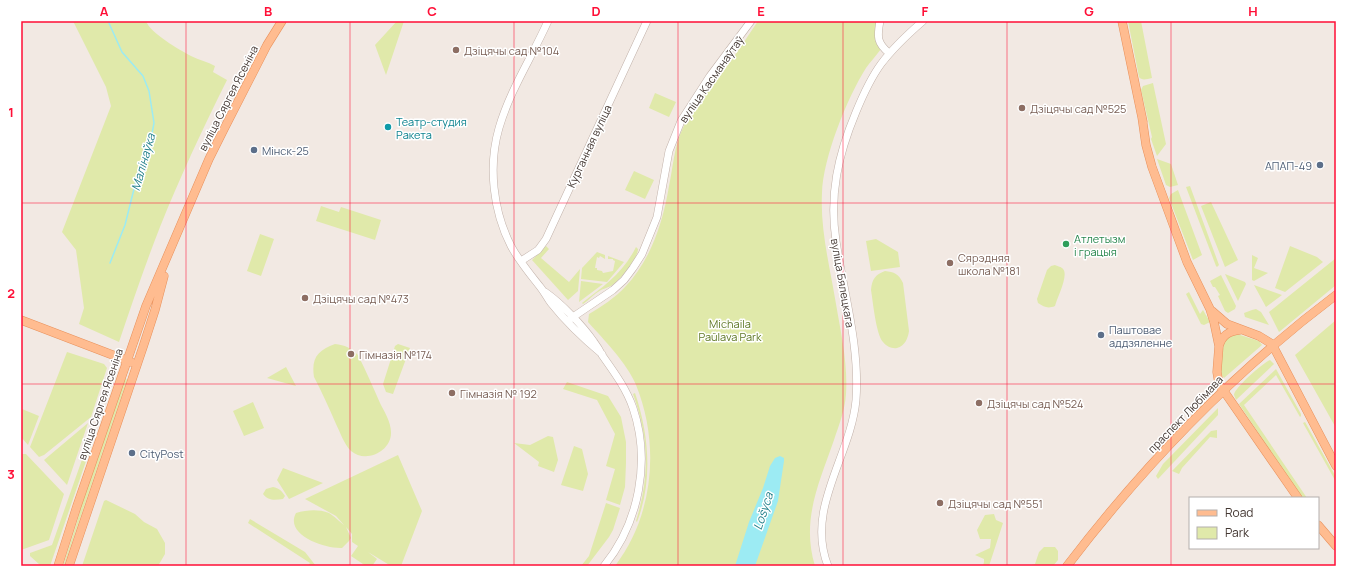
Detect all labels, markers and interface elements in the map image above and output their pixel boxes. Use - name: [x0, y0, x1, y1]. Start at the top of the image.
- text: A: [100, 2, 109, 20]
- text: B: [264, 2, 272, 20]
- text: C: [427, 2, 437, 20]
- text: D: [591, 2, 601, 20]
- text: E: [757, 2, 765, 20]
- text: F: [922, 2, 929, 20]
- text: G: [1084, 2, 1094, 20]
- text: H: [1248, 2, 1258, 20]
- street label: вуліца Касманаўтаў: [675, 32, 747, 125]
- street label: вуліца Сяргея Ясеніна: [195, 43, 261, 153]
- place label: Дзіцячы сад №104: [464, 43, 559, 58]
- marker: Дзіцячы сад №104: [451, 45, 461, 55]
- place label: Дзіцячы сад №525: [1030, 101, 1126, 116]
- street label: Курганная вуліца: [563, 102, 615, 190]
- text: 1: [8, 103, 14, 121]
- marker: Дзіцячы сад №525: [1017, 103, 1027, 113]
- place label: Театр-студия Ракета: [396, 114, 467, 142]
- marker: Театр-студия Ракета: [383, 122, 393, 132]
- water label: Малінаўка: [127, 130, 160, 193]
- place label: Мінск-25: [262, 143, 309, 158]
- marker: Мінск-25: [249, 145, 259, 155]
- place label: АПАП-49: [1265, 158, 1312, 173]
- marker: АПАП-49: [1315, 160, 1325, 170]
- place label: Атлетызм і грацыя: [1074, 231, 1125, 259]
- street label: вуліца Бялецкага: [828, 237, 858, 329]
- marker: Атлетызм і грацыя: [1061, 239, 1071, 249]
- place label: Сярэдняя школа №181: [958, 250, 1020, 278]
- marker: Сярэдняя школа №181: [945, 258, 955, 268]
- text: 2: [7, 284, 15, 302]
- place label: Дзіцячы сад №473: [313, 291, 409, 306]
- marker: Дзіцячы сад №473: [300, 293, 310, 303]
- park label: Michaila Paŭlava Park: [699, 316, 762, 344]
- place label: Паштовае аддзяленне: [1109, 322, 1173, 350]
- marker: Паштовае аддзяленне: [1096, 330, 1106, 340]
- street label: вуліца Сяргея Ясеніна: [74, 346, 126, 462]
- place label: Гімназія №174: [359, 347, 432, 362]
- marker: Гімназія №174: [346, 349, 356, 359]
- street label: праспект Любімава: [1144, 372, 1226, 456]
- place label: Гімназія № 192: [460, 386, 537, 401]
- marker: Гімназія № 192: [447, 388, 457, 398]
- place label: Дзіцячы сад №524: [987, 396, 1083, 411]
- marker: Дзіцячы сад №524: [974, 398, 984, 408]
- place label: CityPost: [140, 446, 184, 461]
- marker: CityPost: [127, 448, 137, 458]
- text: 3: [7, 465, 15, 483]
- water label: Lošyca: [749, 489, 777, 532]
- place label: Дзіцячы сад №551: [948, 496, 1043, 511]
- legend: [1189, 497, 1319, 549]
- marker: Дзіцячы сад №551: [935, 498, 945, 508]
- text: Road: [1225, 504, 1253, 521]
- text: Park: [1225, 524, 1250, 541]

